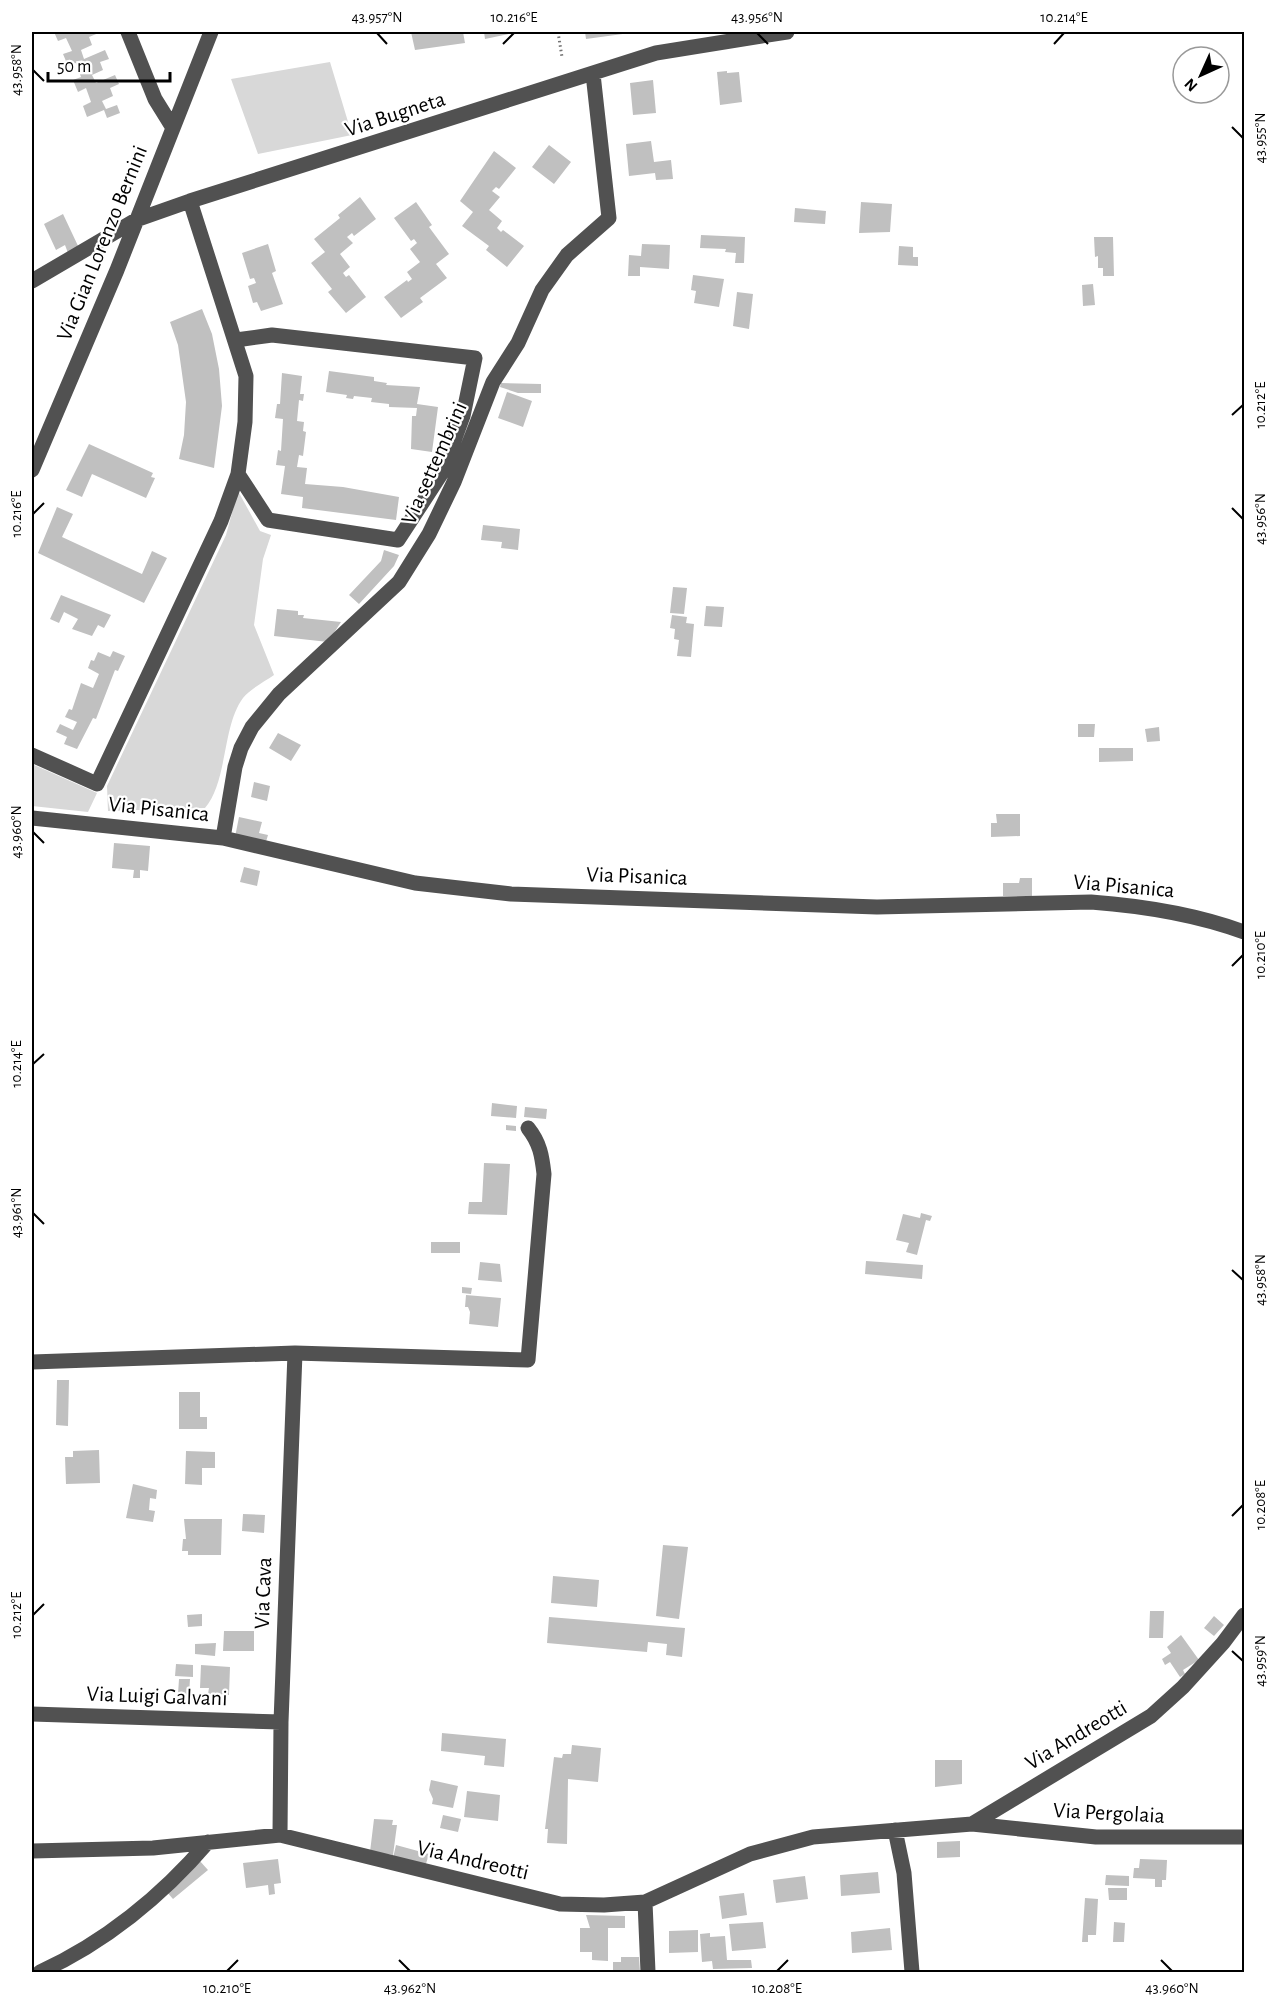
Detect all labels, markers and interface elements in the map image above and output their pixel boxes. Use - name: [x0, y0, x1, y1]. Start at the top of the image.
- text: 43.957°N: [351, 10, 403, 25]
- text: 10.216°E: [490, 10, 538, 25]
- text: 43.956°N: [731, 10, 783, 25]
- text: 10.214°E: [1040, 10, 1088, 25]
- text: 43.958°N: [9, 44, 24, 96]
- scale bar: [48, 45, 170, 83]
- north arrow: [1171, 45, 1231, 105]
- text: 50 m: [57, 58, 91, 76]
- text: N: [1182, 75, 1201, 94]
- street label: Via Bugneta: [342, 87, 448, 141]
- text: 43.955°N: [1253, 112, 1268, 164]
- street label: Via Gian Lorenzo Bernini: [53, 142, 151, 344]
- text: 10.212°E: [1253, 382, 1268, 428]
- street label: Via settembrini: [397, 398, 471, 528]
- text: 10.216°E: [9, 490, 24, 538]
- text: 43.956°N: [1253, 493, 1268, 545]
- street label: Via Pisanica: [107, 793, 211, 825]
- text: 43.960°N: [9, 805, 24, 859]
- street label: Via Pisanica: [586, 863, 688, 889]
- street label: Via Pisanica: [1072, 871, 1176, 901]
- text: 10.210°E: [1253, 931, 1268, 979]
- text: 10.214°E: [9, 1040, 24, 1088]
- text: 43.961°N: [9, 1188, 24, 1238]
- text: 43.958°N: [1253, 1254, 1268, 1306]
- text: 10.208°E: [1253, 1480, 1268, 1530]
- street label: Via Cava: [251, 1557, 275, 1629]
- text: 10.212°E: [9, 1592, 24, 1638]
- text: 43.959°N: [1253, 1635, 1268, 1687]
- street label: Via Luigi Galvani: [86, 1683, 228, 1709]
- street label: Via Andreotti: [1021, 1696, 1131, 1774]
- street label: Via Pergolaia: [1053, 1799, 1165, 1827]
- street label: Via Andreotti: [415, 1836, 531, 1884]
- text: 10.210°E: [203, 1981, 251, 1996]
- text: 43.962°N: [384, 1981, 436, 1996]
- text: 10.208°E: [752, 1981, 802, 1996]
- text: 43.960°N: [1145, 1981, 1199, 1996]

